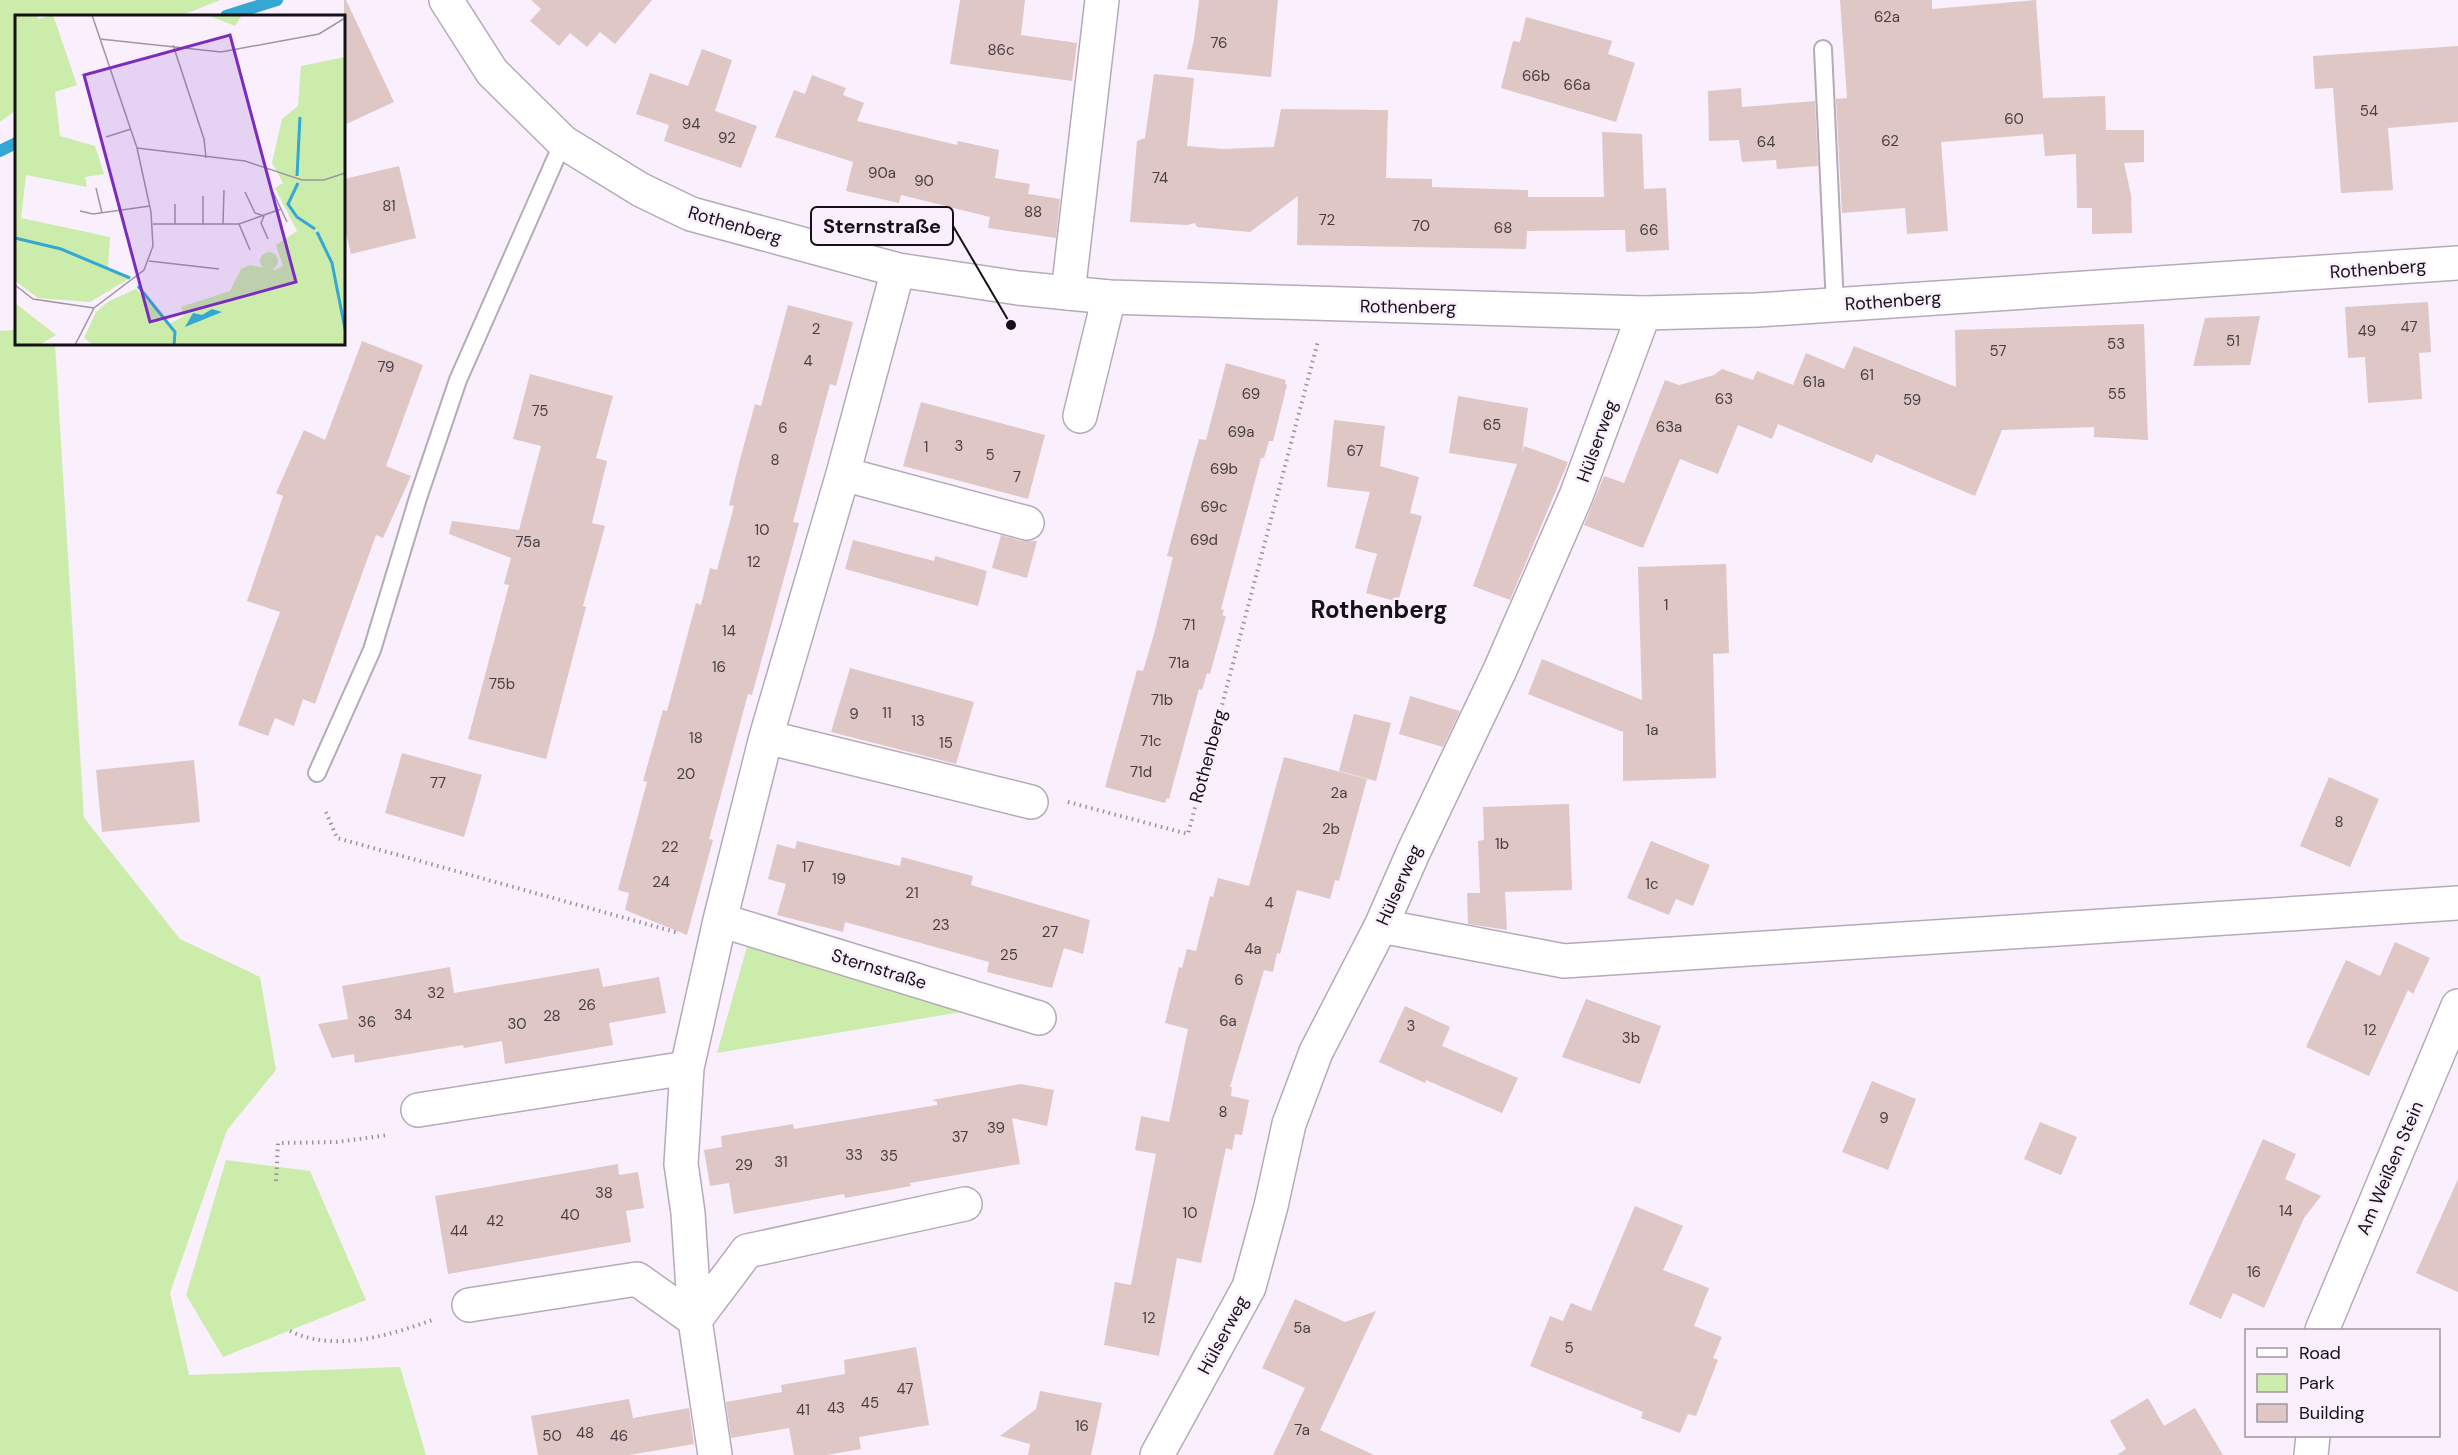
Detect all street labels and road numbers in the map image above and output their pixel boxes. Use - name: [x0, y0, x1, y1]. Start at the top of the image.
- street label: Rothenberg: [685, 200, 785, 250]
- street label: Rothenberg: [2329, 254, 2427, 284]
- street label: Rothenberg: [1844, 286, 1942, 316]
- street label: Rothenberg: [1360, 294, 1456, 320]
- street label: Hülserweg: [1571, 396, 1623, 486]
- street label: Rothenberg: [1184, 706, 1232, 806]
- street label: Hülserweg: [1371, 841, 1427, 929]
- street label: Sternstraße: [828, 943, 930, 995]
- street label: Am Weißen Stein: [2351, 1098, 2429, 1238]
- street label: Hülserweg: [1192, 1291, 1254, 1379]

